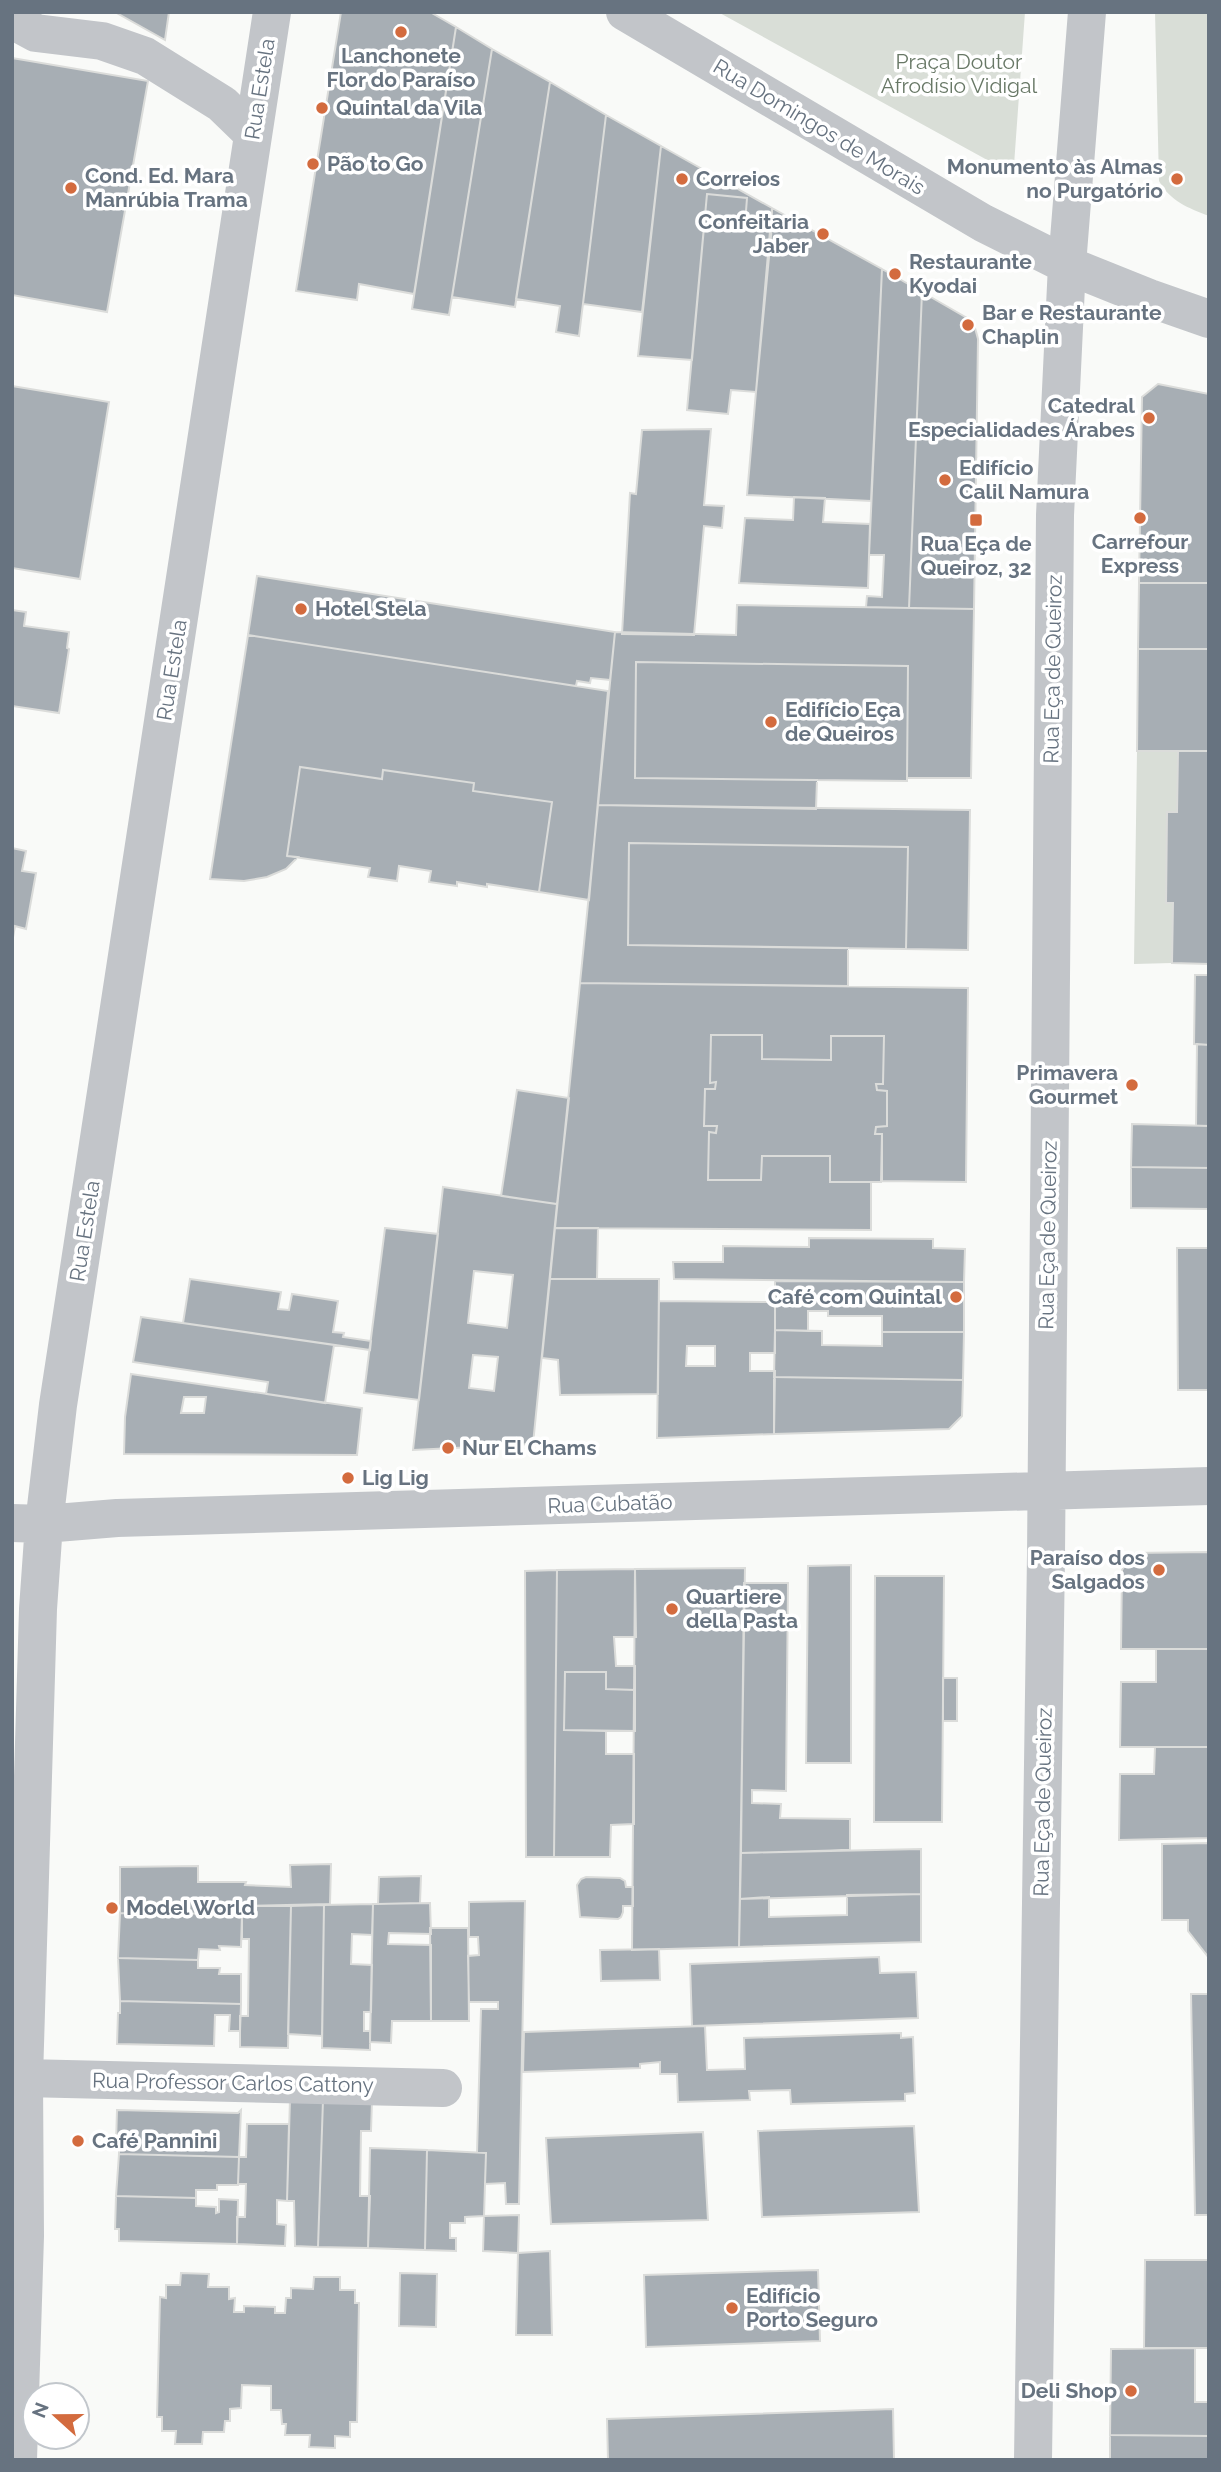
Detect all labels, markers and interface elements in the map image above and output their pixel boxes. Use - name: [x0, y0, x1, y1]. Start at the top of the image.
- marker: Lanchonete Flor do Paraíso: [393, 24, 409, 40]
- street label: Rua Estela: [239, 37, 280, 141]
- place label: Lanchonete Flor do Paraíso: [326, 43, 476, 92]
- park label: Praça Doutor Afrodísio Vidigal: [881, 49, 1038, 98]
- street label: Rua Domingos de Morais: [709, 53, 930, 200]
- place label: Quintal da Vila: [336, 95, 482, 120]
- marker: Quintal da Vila: [314, 100, 330, 116]
- place label: Pão to Go: [327, 151, 424, 176]
- place label: Monumento às Almas no Purgatório: [947, 154, 1163, 203]
- marker: Pão to Go: [305, 156, 321, 172]
- place label: Cond. Ed. Mara Manrúbia Trama: [85, 163, 248, 212]
- place label: Correios: [696, 166, 780, 191]
- marker: Correios: [674, 171, 690, 187]
- marker: Monumento às Almas no Purgatório: [1169, 171, 1185, 187]
- marker: Cond. Ed. Mara Manrúbia Trama: [63, 180, 79, 196]
- place label: Confeitaria Jaber: [698, 209, 809, 258]
- marker: Confeitaria Jaber: [815, 226, 831, 242]
- place label: Restaurante Kyodai: [909, 249, 1032, 298]
- marker: Restaurante Kyodai: [887, 266, 903, 282]
- place label: Bar e Restaurante Chaplin: [982, 300, 1162, 349]
- marker: Bar e Restaurante Chaplin: [960, 317, 976, 333]
- place label: Catedral Especialidades Árabes: [908, 393, 1135, 442]
- marker: Catedral Especialidades Árabes: [1141, 410, 1157, 426]
- place label: Edifício Calil Namura: [959, 455, 1089, 504]
- marker: Edifício Calil Namura: [937, 472, 953, 488]
- marker: Carrefour Express: [1132, 510, 1148, 526]
- marker: Rua Eça de Queiroz, 32: [968, 512, 984, 528]
- place label: Carrefour Express: [1092, 529, 1188, 578]
- place label: Rua Eça de Queiroz, 32: [920, 531, 1032, 580]
- street label: Rua Eça de Queiroz: [1038, 574, 1067, 764]
- place label: Hotel Stela: [315, 596, 427, 621]
- marker: Hotel Stela: [293, 601, 309, 617]
- street label: Rua Estela: [151, 618, 192, 722]
- place label: Edifício Eça de Queiros: [785, 697, 901, 746]
- marker: Edifício Eça de Queiros: [763, 714, 779, 730]
- place label: Primavera Gourmet: [1016, 1060, 1118, 1109]
- marker: Primavera Gourmet: [1124, 1077, 1140, 1093]
- street label: Rua Eça de Queiroz: [1033, 1140, 1062, 1330]
- street label: Rua Estela: [64, 1179, 105, 1283]
- place label: Café com Quintal: [768, 1284, 942, 1309]
- marker: Café com Quintal: [948, 1289, 964, 1305]
- place label: Nur El Chams: [462, 1435, 597, 1460]
- marker: Nur El Chams: [440, 1440, 456, 1456]
- place label: Lig Lig: [362, 1465, 429, 1490]
- marker: Lig Lig: [340, 1470, 356, 1486]
- street label: Rua Cubatão: [547, 1489, 673, 1518]
- place label: Paraíso dos Salgados: [1030, 1545, 1145, 1594]
- marker: Paraíso dos Salgados: [1151, 1562, 1167, 1578]
- place label: Quartiere della Pasta: [686, 1584, 798, 1633]
- marker: Quartiere della Pasta: [664, 1601, 680, 1617]
- street label: Rua Eça de Queiroz: [1028, 1707, 1057, 1897]
- place label: Model World: [126, 1895, 255, 1920]
- marker: Model World: [104, 1900, 120, 1916]
- street label: Rua Professor Carlos Cattony: [92, 2068, 374, 2097]
- place label: Café Pannini: [92, 2128, 217, 2153]
- marker: Café Pannini: [70, 2133, 86, 2149]
- place label: Edifício Porto Seguro: [746, 2283, 878, 2332]
- marker: Edifício Porto Seguro: [724, 2300, 740, 2316]
- place label: Deli Shop: [1021, 2378, 1117, 2403]
- north arrow: [21, 2381, 91, 2451]
- marker: Deli Shop: [1123, 2383, 1139, 2399]
- text: N: [27, 2399, 53, 2421]

